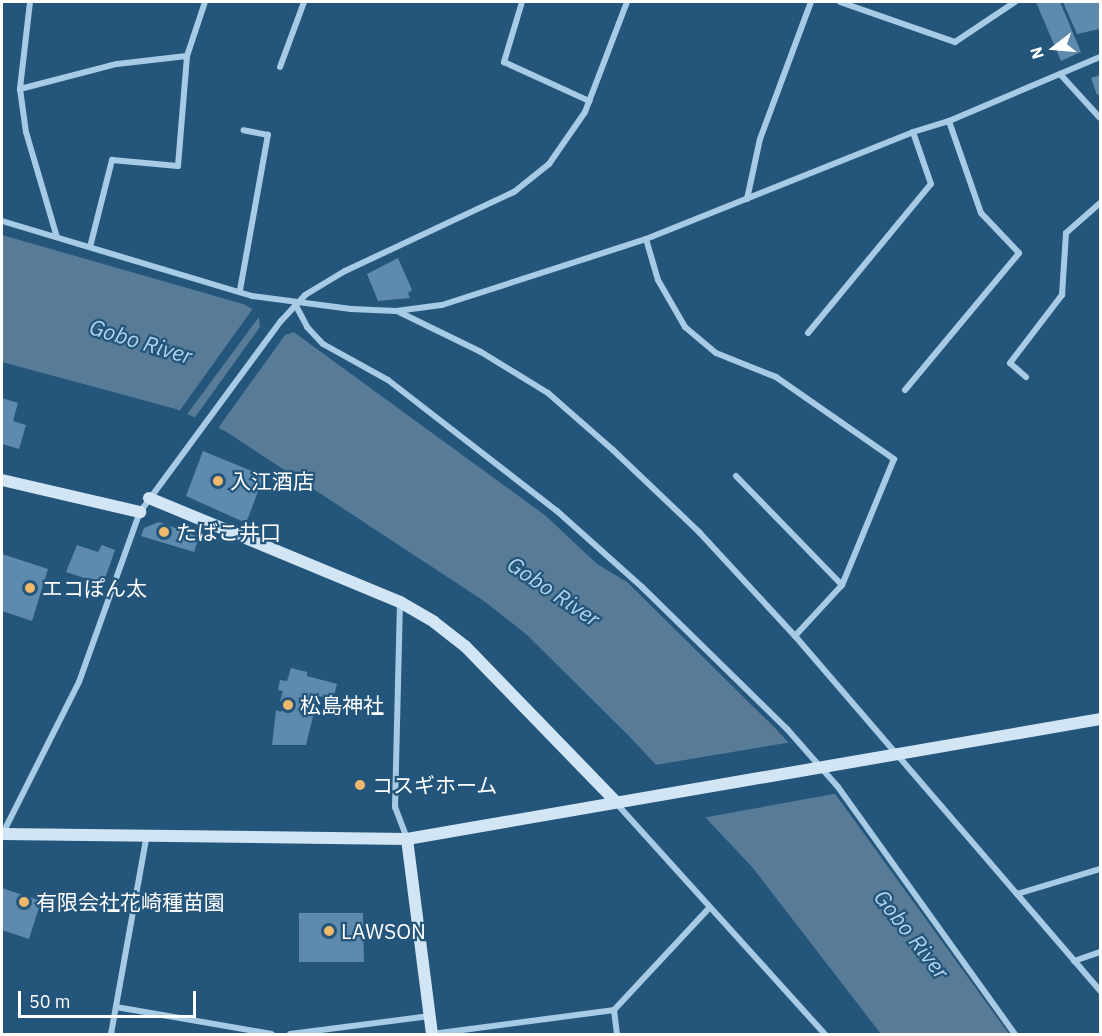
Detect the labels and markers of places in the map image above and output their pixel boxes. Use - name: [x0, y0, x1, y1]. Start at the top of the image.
- place label: 入江酒店: [230, 468, 314, 494]
- marker: 入江酒店: [211, 474, 225, 488]
- place label: たばこ井口: [176, 519, 281, 545]
- marker: たばこ井口: [157, 525, 171, 539]
- place label: エコぽん太: [42, 575, 147, 601]
- marker: エコぽん太: [23, 581, 37, 595]
- place label: 松島神社: [300, 692, 384, 718]
- marker: 松島神社: [281, 698, 295, 712]
- place label: コスギホーム: [372, 772, 498, 798]
- marker: コスギホーム: [353, 778, 367, 792]
- place label: 有限会社花崎種苗園: [36, 889, 225, 915]
- marker: 有限会社花崎種苗園: [17, 895, 31, 909]
- place label: LAWSON: [341, 918, 426, 944]
- marker: LAWSON: [322, 924, 336, 938]

